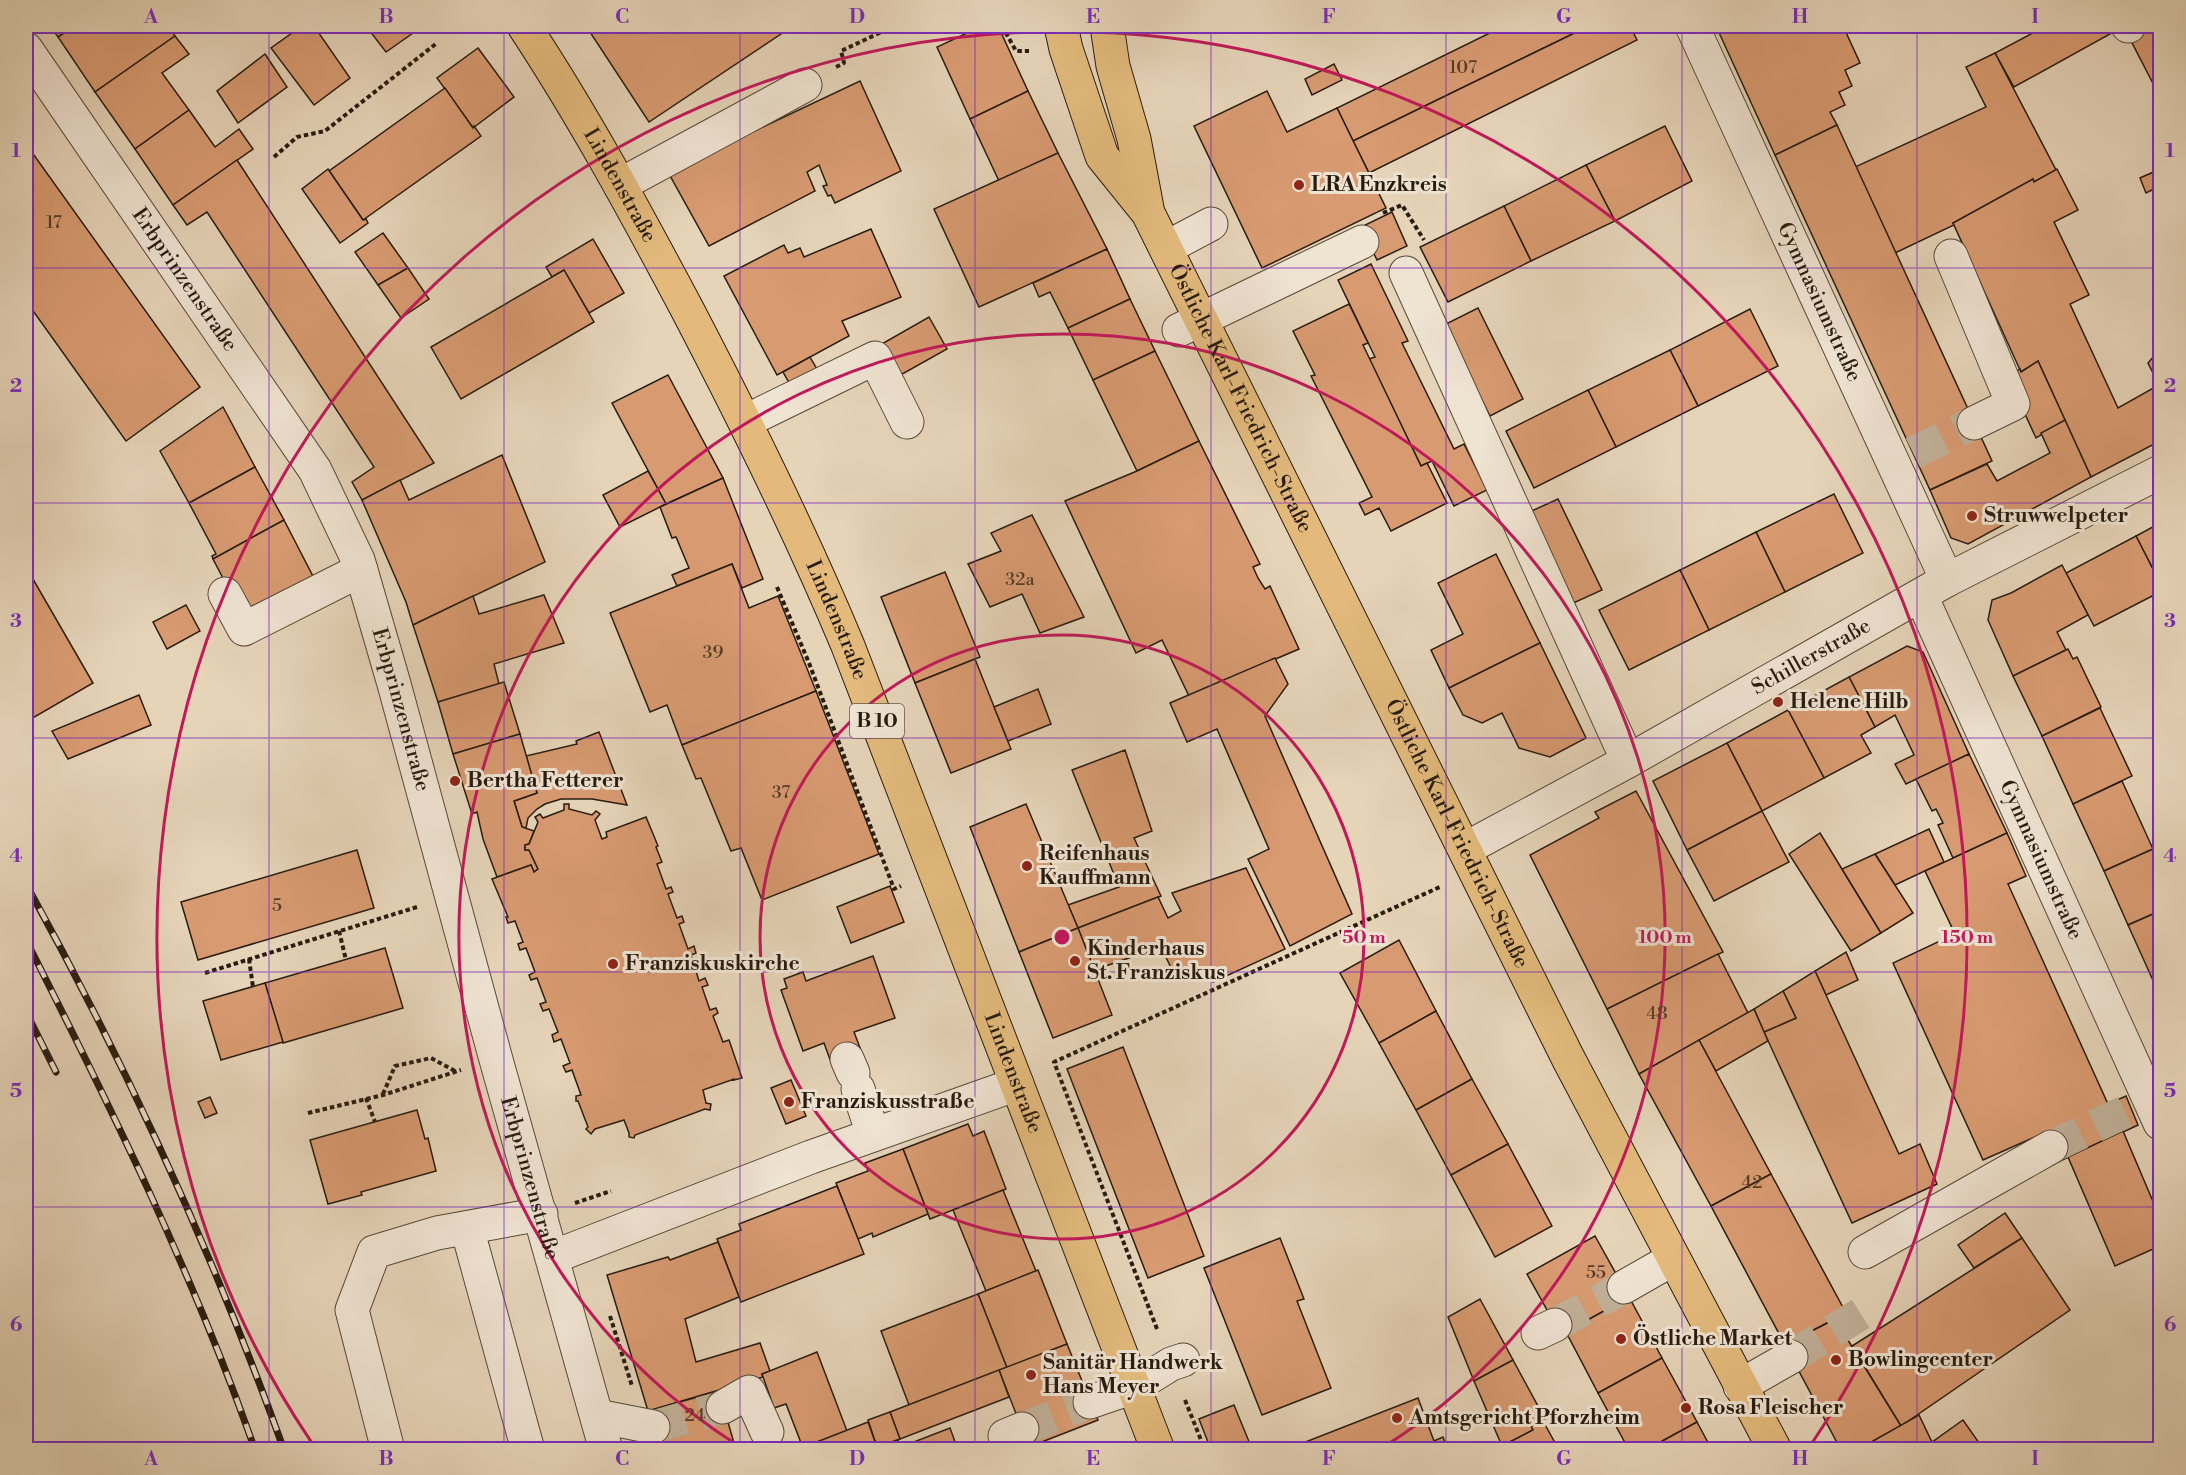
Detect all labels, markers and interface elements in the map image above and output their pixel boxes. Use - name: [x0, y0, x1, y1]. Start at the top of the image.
- text: A: [143, 5, 159, 30]
- text: B: [378, 5, 394, 30]
- text: C: [615, 5, 629, 30]
- text: D: [849, 5, 865, 30]
- text: E: [1086, 5, 1100, 30]
- text: F: [1322, 5, 1336, 30]
- text: G: [1556, 5, 1572, 30]
- text: H: [1792, 5, 1809, 30]
- text: I: [2031, 5, 2039, 30]
- house number: 107: [1449, 56, 1477, 79]
- street label: Lindenstraße: [577, 123, 662, 247]
- text: 1: [11, 139, 21, 164]
- text: 1: [2165, 139, 2175, 164]
- place label: LRA Enzkreis: [1311, 172, 1447, 198]
- marker: LRA Enzkreis: [1292, 178, 1306, 192]
- street label: Erbprinzenstraße: [126, 203, 243, 357]
- house number: 17: [46, 211, 62, 234]
- street label: Gymnasiumstraße: [1771, 218, 1867, 386]
- street label: Östliche Karl-Friedrich-Straße: [1163, 259, 1318, 537]
- text: 2: [10, 374, 22, 399]
- text: 2: [2164, 374, 2176, 399]
- place label: Struwwelpeter: [1984, 503, 2129, 529]
- marker: Struwwelpeter: [1965, 509, 1979, 523]
- street label: Lindenstraße: [799, 556, 873, 684]
- house number: 32a: [1005, 568, 1036, 591]
- text: 3: [10, 609, 22, 634]
- text: 3: [2164, 609, 2176, 634]
- street label: Schillerstraße: [1747, 613, 1876, 701]
- street label: Erbprinzenstraße: [365, 625, 436, 794]
- house number: 39: [703, 641, 724, 664]
- place label: Helene Hilb: [1790, 689, 1909, 715]
- street label: Östliche Karl-Friedrich-Straße: [1379, 694, 1534, 973]
- marker: Helene Hilb: [1771, 695, 1785, 709]
- road number: B 10: [850, 704, 904, 738]
- place label: Bertha Fetterer: [467, 768, 624, 794]
- marker: Bertha Fetterer: [448, 774, 462, 788]
- street label: Gymnasiumstraße: [1993, 776, 2088, 944]
- house number: 37: [772, 781, 790, 804]
- place label: Reifenhaus Kauffmann: [1039, 841, 1151, 891]
- text: 4: [9, 844, 23, 869]
- text: 4: [2163, 844, 2177, 869]
- marker: Reifenhaus Kauffmann: [1020, 859, 1034, 873]
- house number: 5: [272, 894, 282, 917]
- text: 50 m: [1342, 926, 1386, 949]
- text: 100 m: [1638, 926, 1692, 949]
- text: 150 m: [1941, 926, 1994, 949]
- centre of rings: [1052, 927, 1072, 947]
- place label: Kinderhaus St. Franziskus: [1087, 936, 1225, 986]
- place label: Franziskuskirche: [625, 951, 800, 977]
- marker: Kinderhaus St. Franziskus: [1068, 954, 1082, 968]
- marker: Franziskuskirche: [606, 957, 620, 971]
- house number: 48: [1646, 1002, 1668, 1025]
- street label: Lindenstraße: [978, 1009, 1048, 1137]
- text: 5: [10, 1079, 22, 1104]
- text: 5: [2164, 1079, 2176, 1104]
- place label: Franziskusstraße: [801, 1089, 974, 1115]
- street label: Erbprinzenstraße: [494, 1094, 565, 1263]
- marker: Franziskusstraße: [782, 1095, 796, 1109]
- house number: 42: [1742, 1171, 1762, 1194]
- house number: 55: [1586, 1261, 1606, 1284]
- text: 6: [10, 1313, 23, 1338]
- text: 6: [2164, 1313, 2177, 1338]
- place label: Östliche Market: [1633, 1323, 1793, 1352]
- marker: Östliche Market: [1614, 1332, 1628, 1346]
- place label: Bowlingcenter: [1848, 1347, 1993, 1373]
- place label: Sanitär Handwerk Hans Meyer: [1043, 1350, 1224, 1400]
- marker: Bowlingcenter: [1829, 1353, 1843, 1367]
- marker: Sanitär Handwerk Hans Meyer: [1024, 1368, 1038, 1382]
- place label: Rosa Fleischer: [1698, 1395, 1844, 1421]
- marker: Rosa Fleischer: [1679, 1401, 1693, 1415]
- house number: 24: [684, 1404, 706, 1427]
- place label: Amtsgericht Pforzheim: [1408, 1405, 1640, 1431]
- marker: Amtsgericht Pforzheim: [1390, 1411, 1404, 1425]
- text: A: [143, 1447, 159, 1472]
- text: B: [378, 1447, 394, 1472]
- text: C: [615, 1447, 629, 1472]
- text: D: [849, 1447, 865, 1472]
- text: E: [1086, 1447, 1100, 1472]
- text: F: [1322, 1447, 1336, 1472]
- text: G: [1556, 1447, 1572, 1472]
- text: H: [1792, 1447, 1809, 1472]
- text: I: [2031, 1447, 2039, 1472]

